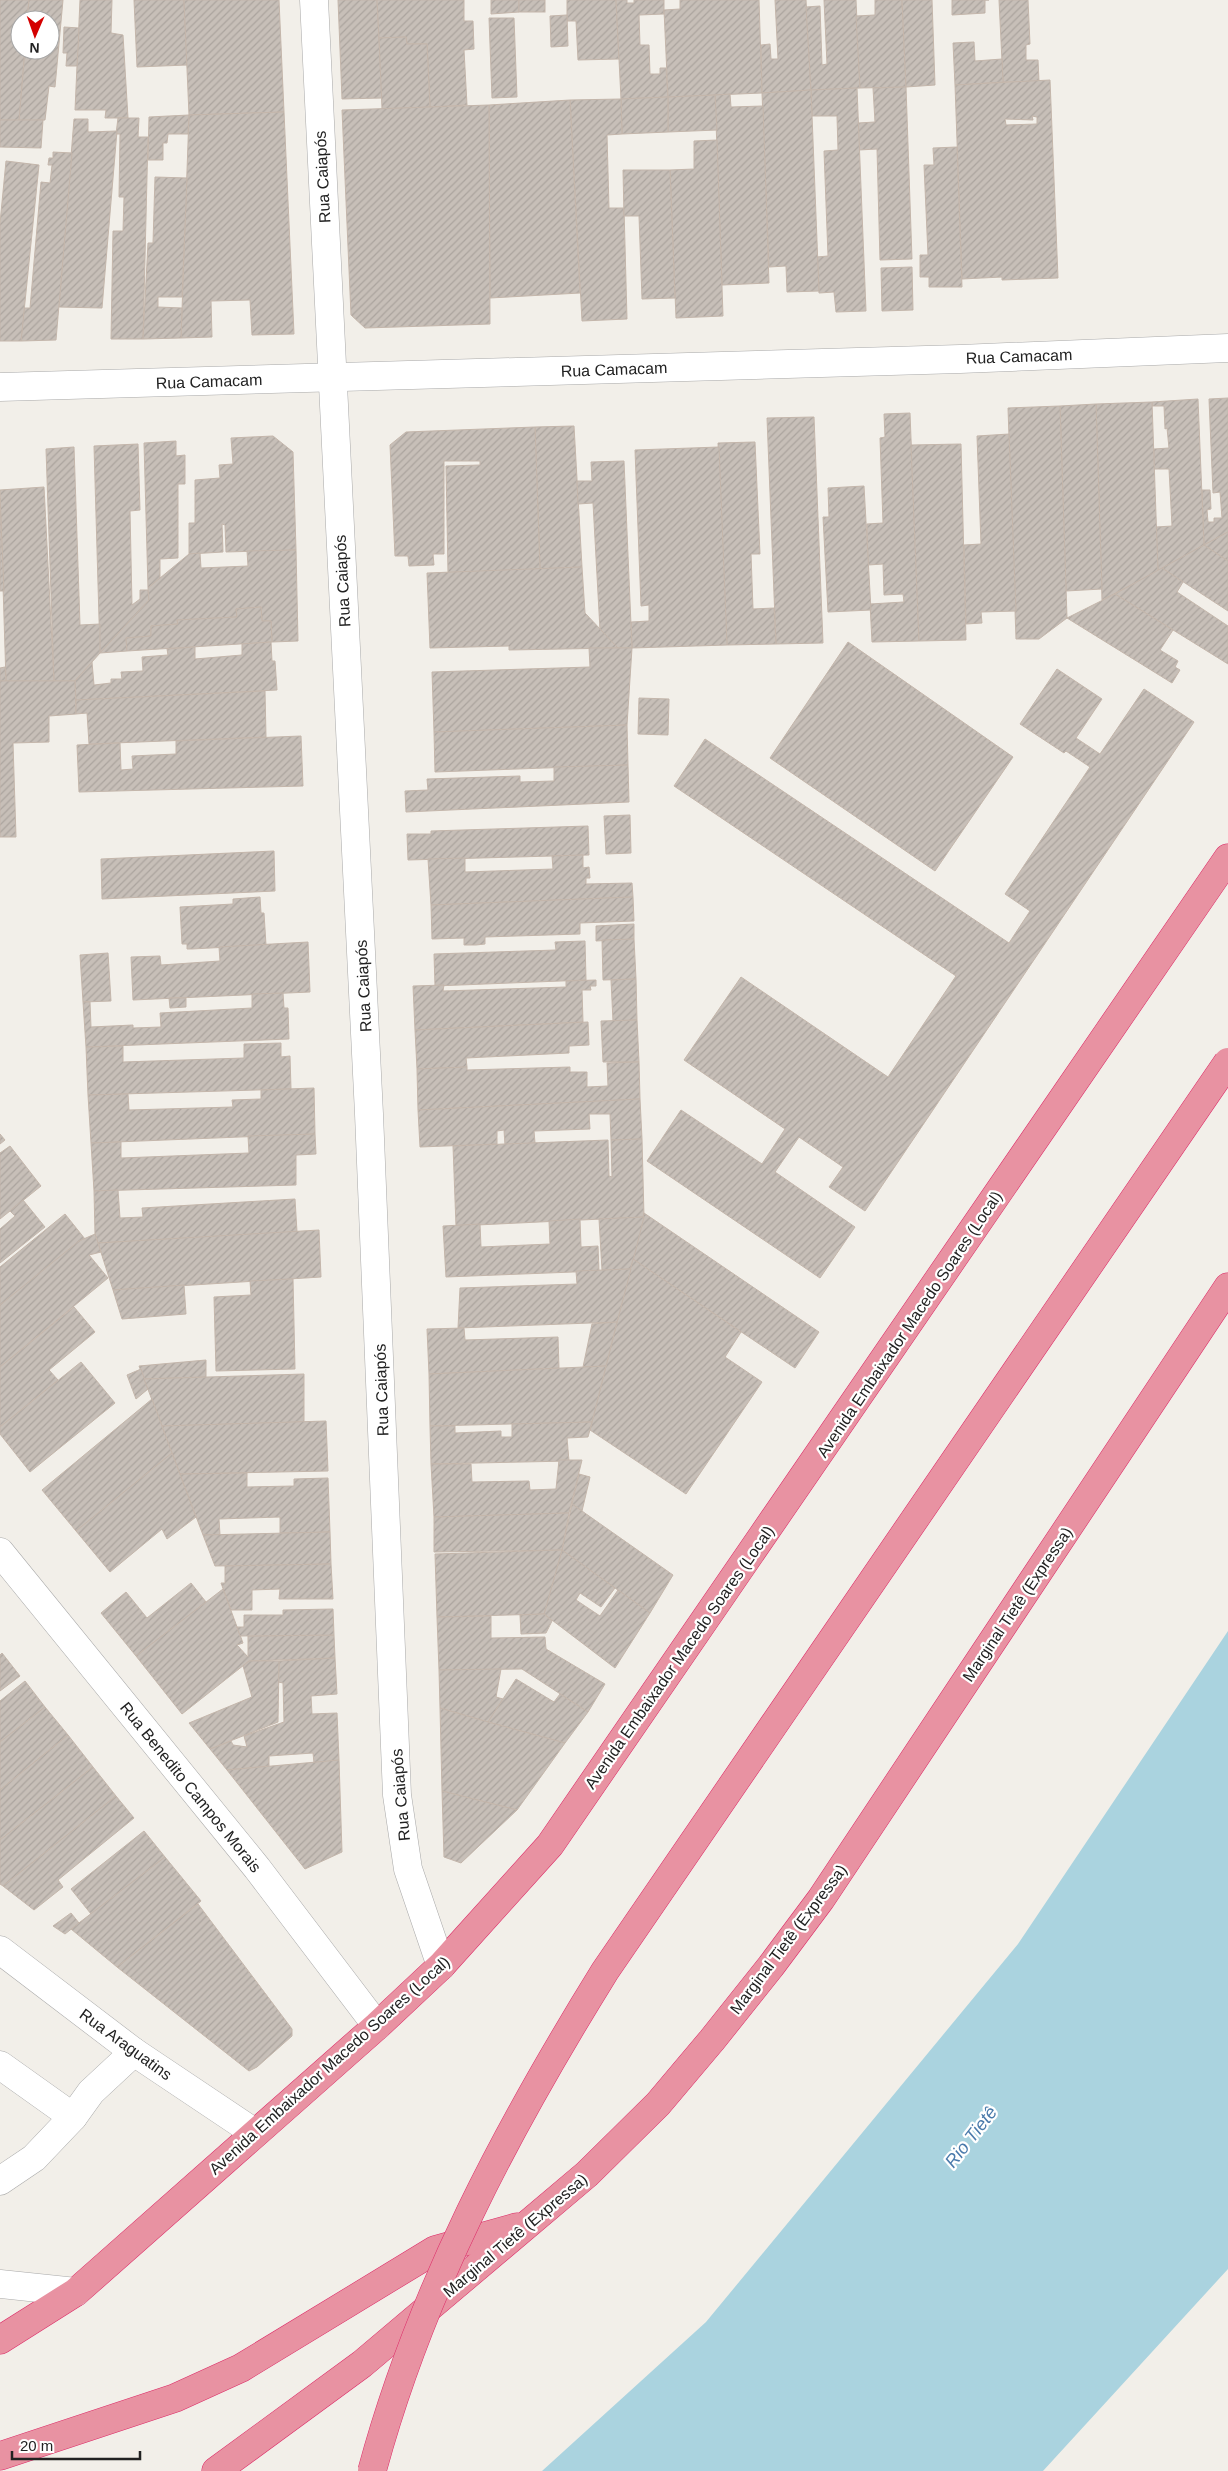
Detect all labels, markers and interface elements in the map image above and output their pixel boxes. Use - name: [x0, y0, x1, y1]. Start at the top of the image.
- north arrow: [10, 10, 60, 60]
- text: N: [29, 40, 40, 56]
- street label: Rua Caiapós: [312, 130, 333, 224]
- street label: Rua Camacam: [965, 346, 1073, 367]
- street label: Rua Camacam: [560, 359, 668, 380]
- street label: Rua Camacam: [155, 371, 263, 392]
- street label: Rua Caiapós: [332, 534, 353, 628]
- street label: Rua Caiapós: [353, 939, 374, 1033]
- street label: Avenida Embaixador Macedo Soares (Local): [814, 1188, 1005, 1461]
- street label: Rua Caiapós: [371, 1343, 392, 1437]
- street label: Avenida Embaixador Macedo Soares (Local): [581, 1522, 777, 1792]
- street label: Marginal Tietê (Expressa): [959, 1524, 1075, 1685]
- street label: Rua Benedito Campos Morais: [117, 1699, 264, 1876]
- street label: Rua Caiapós: [388, 1748, 413, 1842]
- street label: Marginal Tietê (Expressa): [727, 1861, 850, 2017]
- street label: Avenida Embaixador Macedo Soares (Local): [206, 1953, 453, 2178]
- street label: Rua Araguatins: [76, 2005, 175, 2083]
- water label: Rio Tietê: [941, 2103, 1001, 2171]
- street label: Marginal Tietê (Expressa): [440, 2170, 591, 2300]
- scale bar: [12, 2428, 140, 2460]
- text: 20 m: [20, 2437, 53, 2454]

